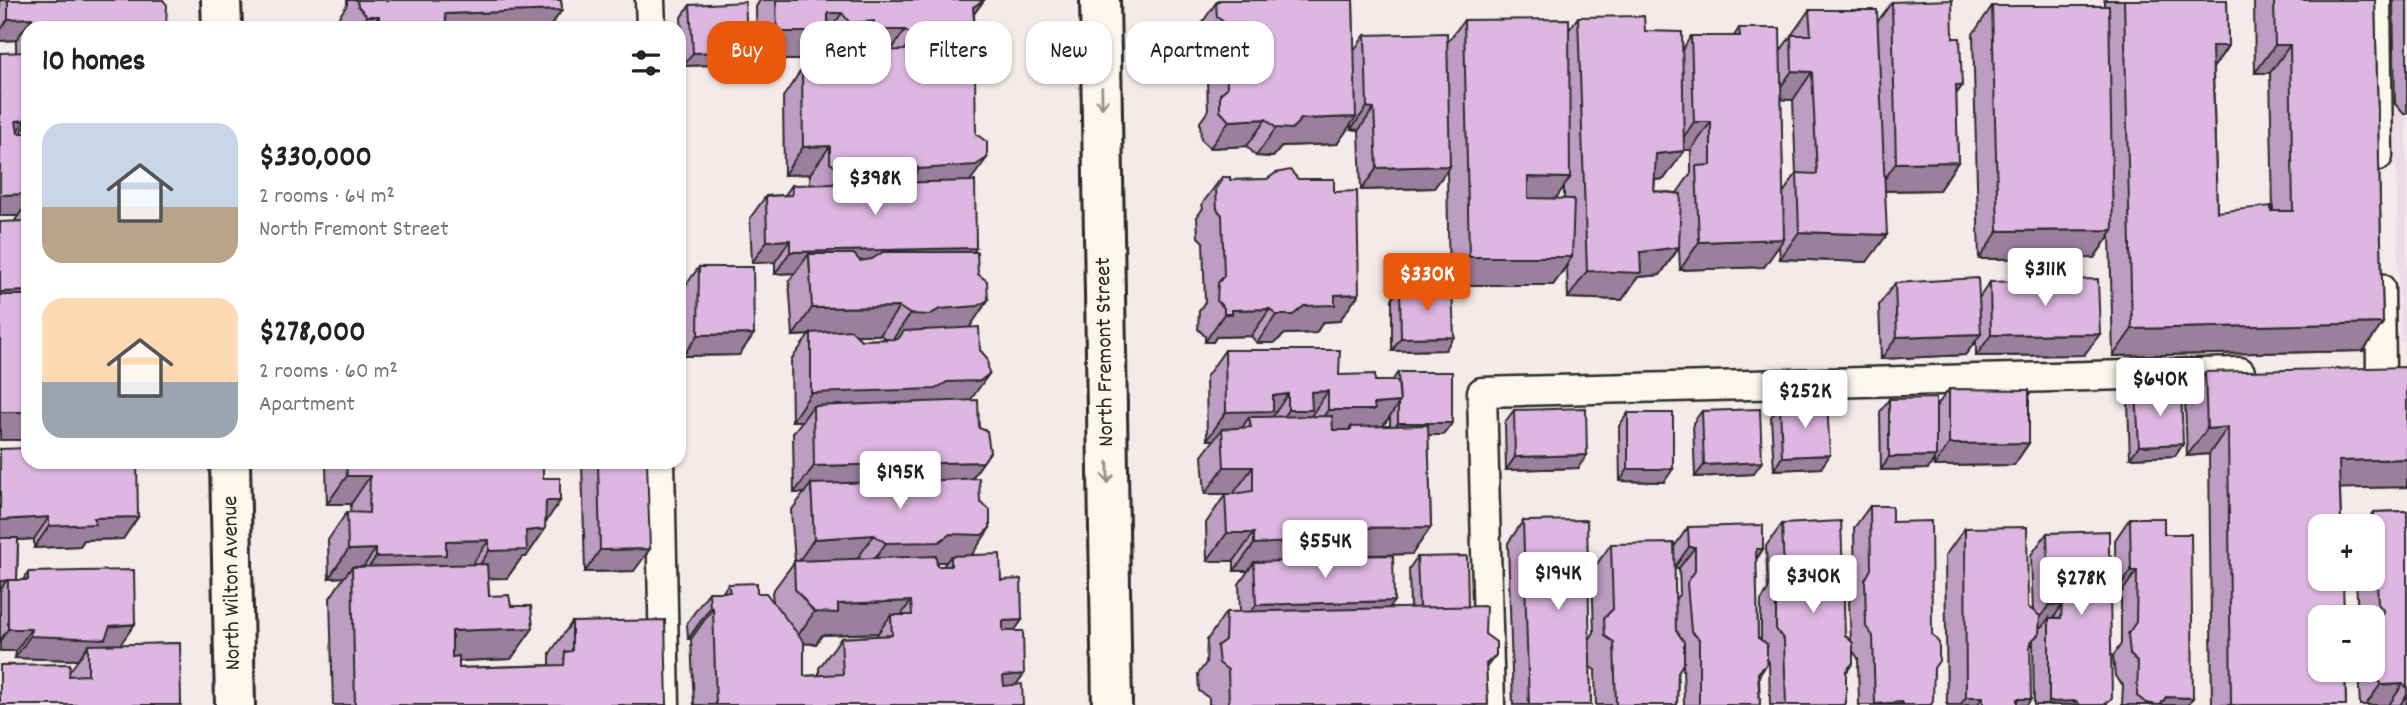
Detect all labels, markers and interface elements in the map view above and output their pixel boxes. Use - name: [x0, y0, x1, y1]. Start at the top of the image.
- chip: Buy: [707, 21, 786, 84]
- chip: Rent: [800, 21, 891, 84]
- chip: Filters: [905, 21, 1012, 84]
- chip: New: [1026, 21, 1112, 84]
- chip: Apartment: [1126, 21, 1274, 84]
- text: 10 homes: [42, 42, 145, 85]
- icon: filters: [627, 44, 665, 82]
- one-way arrow: [1095, 87, 1108, 110]
- text: $330,000: [259, 138, 372, 181]
- icon: home: [98, 151, 182, 235]
- pin: $398K: [826, 158, 924, 217]
- text: $398K: [849, 163, 901, 196]
- text: 2 rooms · 64 m²: [259, 181, 395, 214]
- text: North Fremont Street: [259, 214, 449, 247]
- pin: $311K: [1996, 248, 2094, 308]
- pin: $330K: [1378, 254, 1476, 313]
- text: $311K: [2024, 254, 2066, 287]
- street label: North Fremont Street: [1088, 257, 1124, 447]
- text: $330K: [1399, 259, 1455, 292]
- text: $278,000: [259, 313, 366, 356]
- icon: home: [98, 326, 182, 410]
- text: 2 rooms · 60 m²: [259, 356, 398, 389]
- pin: $640K: [2111, 358, 2209, 418]
- text: $640K: [2132, 364, 2188, 397]
- pin: $252K: [1756, 370, 1854, 430]
- text: $252K: [1778, 376, 1832, 409]
- text: Apartment: [259, 389, 355, 422]
- pin: $195K: [851, 452, 949, 511]
- text: $195K: [876, 457, 924, 490]
- one-way arrow: [1101, 461, 1115, 484]
- street label: North Wilton Avenue: [215, 495, 251, 671]
- map controls: [2308, 514, 2385, 682]
- button: +: [2308, 514, 2385, 591]
- pin: $554K: [1276, 520, 1374, 580]
- text: $554K: [1298, 526, 1352, 559]
- pin: $194K: [1509, 552, 1607, 612]
- pin: $340K: [1764, 556, 1862, 615]
- text: $194K: [1534, 558, 1582, 591]
- pin: $278K: [2032, 558, 2130, 617]
- text: $340K: [1786, 561, 1840, 594]
- text: $278K: [2056, 563, 2106, 596]
- button: −: [2308, 605, 2385, 682]

